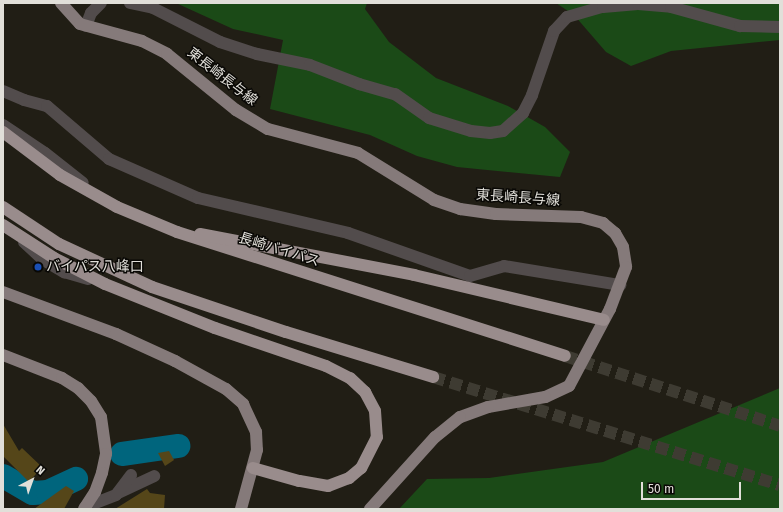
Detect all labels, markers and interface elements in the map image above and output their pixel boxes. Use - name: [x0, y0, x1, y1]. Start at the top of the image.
- street label: 東長崎長与線: [184, 45, 260, 109]
- street label: 東長崎長与線: [476, 187, 560, 209]
- street label: 長崎バイパス: [236, 230, 322, 270]
- place label: バイパス八峰口: [46, 259, 144, 275]
- marker: バイパス八峰口: [33, 262, 43, 272]
- north arrow: [12, 460, 52, 500]
- text: N: [33, 463, 47, 478]
- scale bar: [643, 474, 743, 500]
- text: 50 m: [648, 482, 674, 496]

